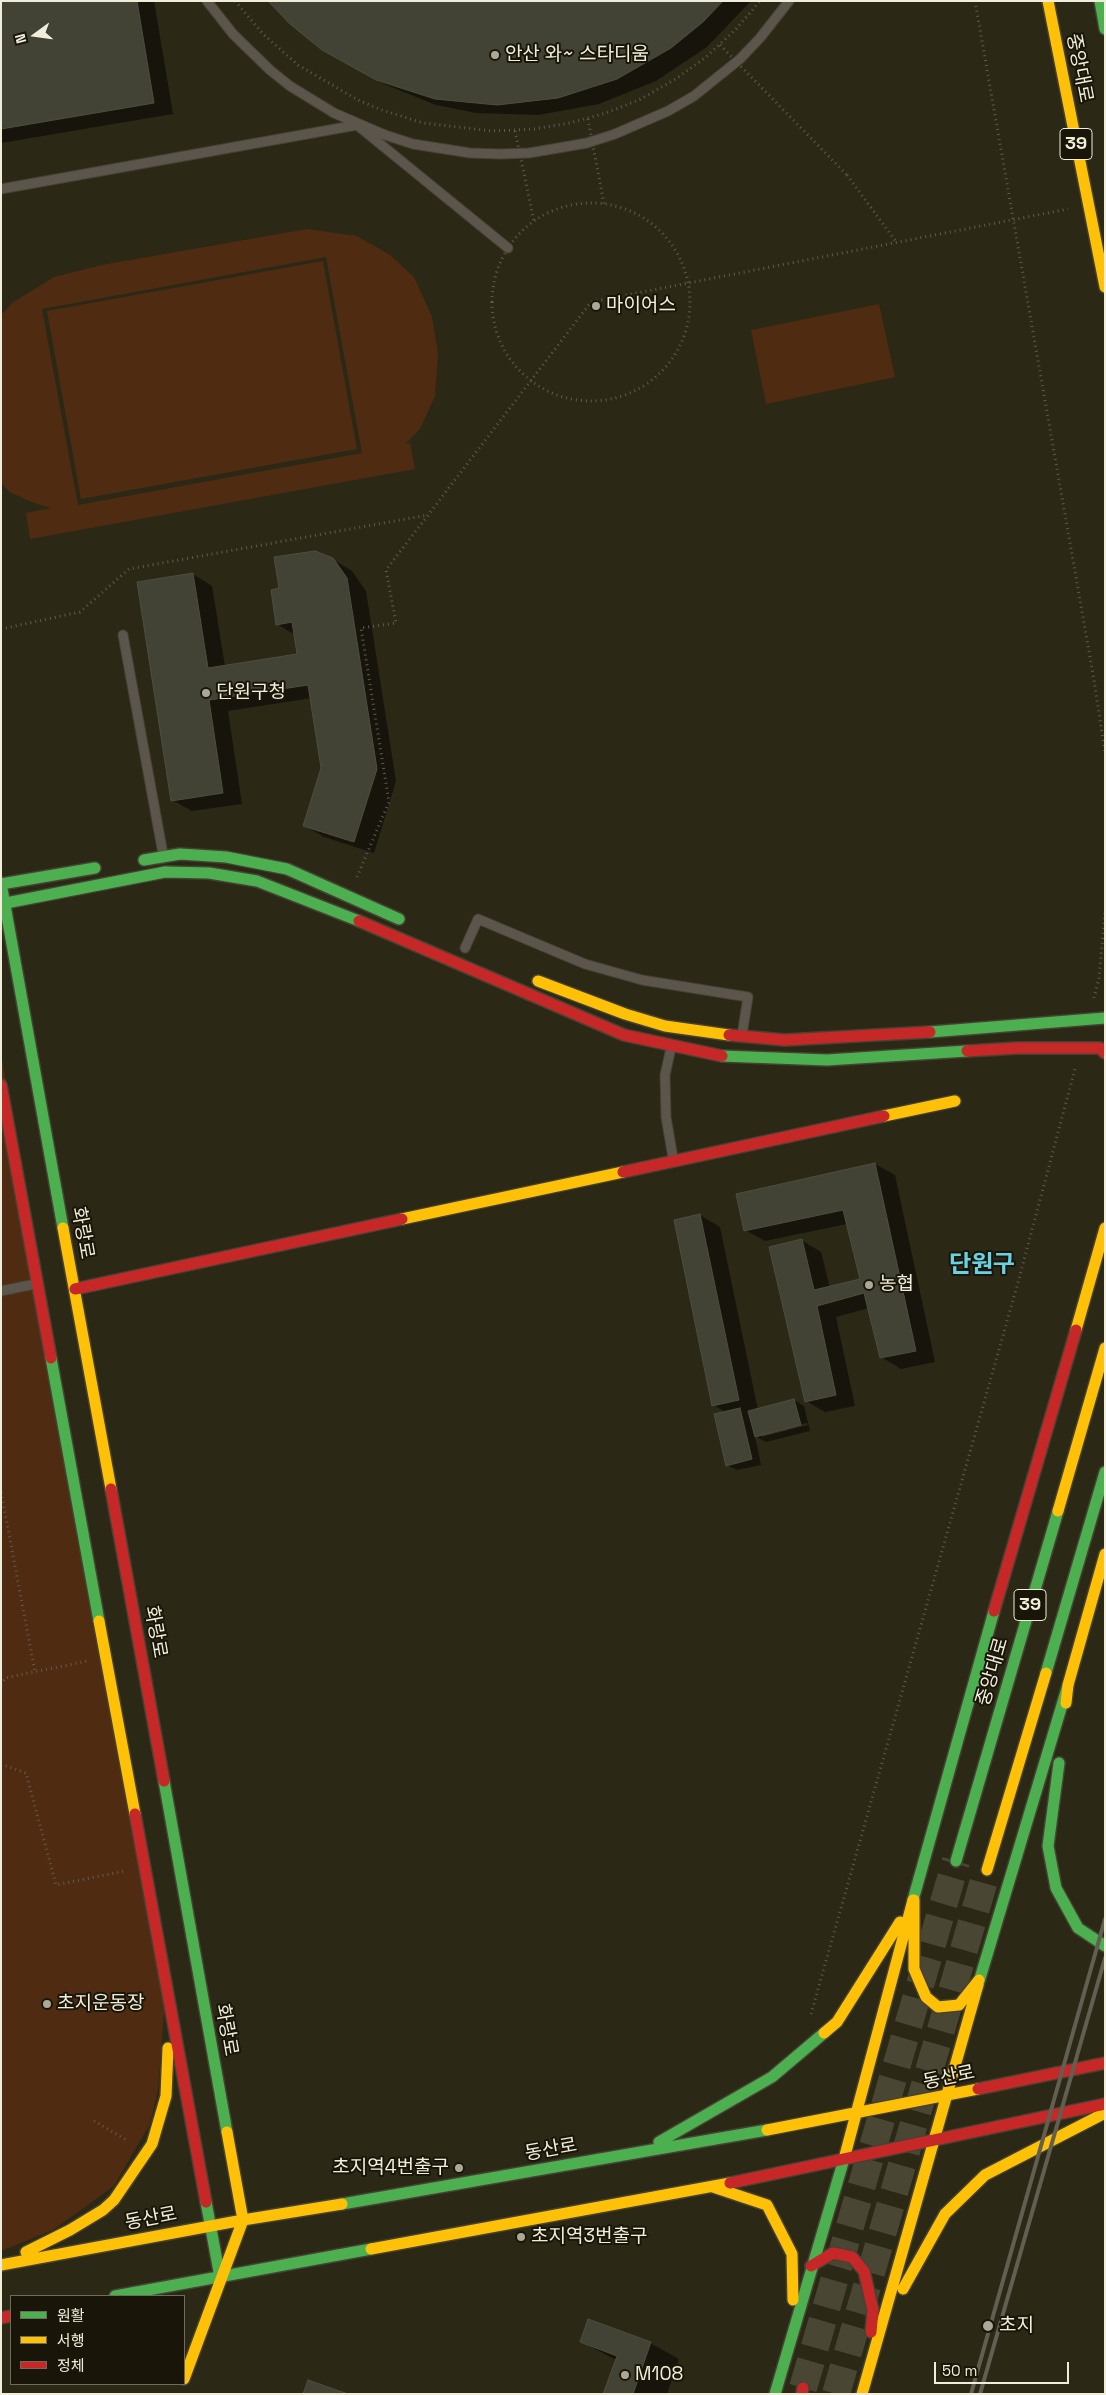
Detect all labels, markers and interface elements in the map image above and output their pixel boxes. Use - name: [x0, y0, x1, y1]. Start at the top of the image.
- north arrow: [10, 10, 60, 60]
- text: N: [11, 32, 30, 45]
- street label: 중앙대로: [1061, 32, 1097, 104]
- place label: 안산 와~ 스타디움: [505, 44, 649, 66]
- marker: 안산 와~ 스타디움: [489, 49, 501, 61]
- road number: 39: [1060, 128, 1092, 160]
- place label: 마이어스: [606, 295, 676, 317]
- marker: 마이어스: [590, 300, 602, 312]
- place label: 단원구청: [216, 682, 286, 704]
- marker: 단원구청: [200, 687, 212, 699]
- street label: 화랑로: [66, 1205, 98, 1261]
- district label: 단원구: [949, 1251, 1015, 1279]
- place label: 농협: [879, 1274, 914, 1296]
- marker: 농협: [863, 1279, 875, 1291]
- road number: 39: [1014, 1590, 1046, 1620]
- street label: 화랑로: [139, 1604, 171, 1660]
- street label: 중앙대로: [972, 1635, 1014, 1709]
- place label: 초지운동장: [57, 1993, 144, 2015]
- marker: 초지운동장: [41, 1998, 53, 2010]
- street label: 화랑로: [210, 2002, 242, 2058]
- street label: 동산로: [921, 2061, 977, 2095]
- street label: 동산로: [523, 2134, 579, 2166]
- place label: 초지역4번출구: [332, 2157, 449, 2179]
- marker: 초지역4번출구: [453, 2162, 465, 2174]
- street label: 동산로: [123, 2203, 179, 2235]
- place label: 초지역3번출구: [531, 2226, 647, 2248]
- marker: 초지역3번출구: [515, 2231, 527, 2243]
- legend: [10, 2295, 185, 2385]
- text: 원활: [57, 2306, 85, 2325]
- place label: 초지: [999, 2315, 1034, 2337]
- marker: 초지: [981, 2319, 995, 2333]
- text: 서행: [57, 2331, 85, 2350]
- scale bar: [936, 2352, 1071, 2384]
- text: 정체: [57, 2356, 85, 2375]
- text: 50 m: [942, 2361, 977, 2380]
- place label: M108: [635, 2364, 683, 2386]
- marker: M108: [619, 2369, 631, 2381]

